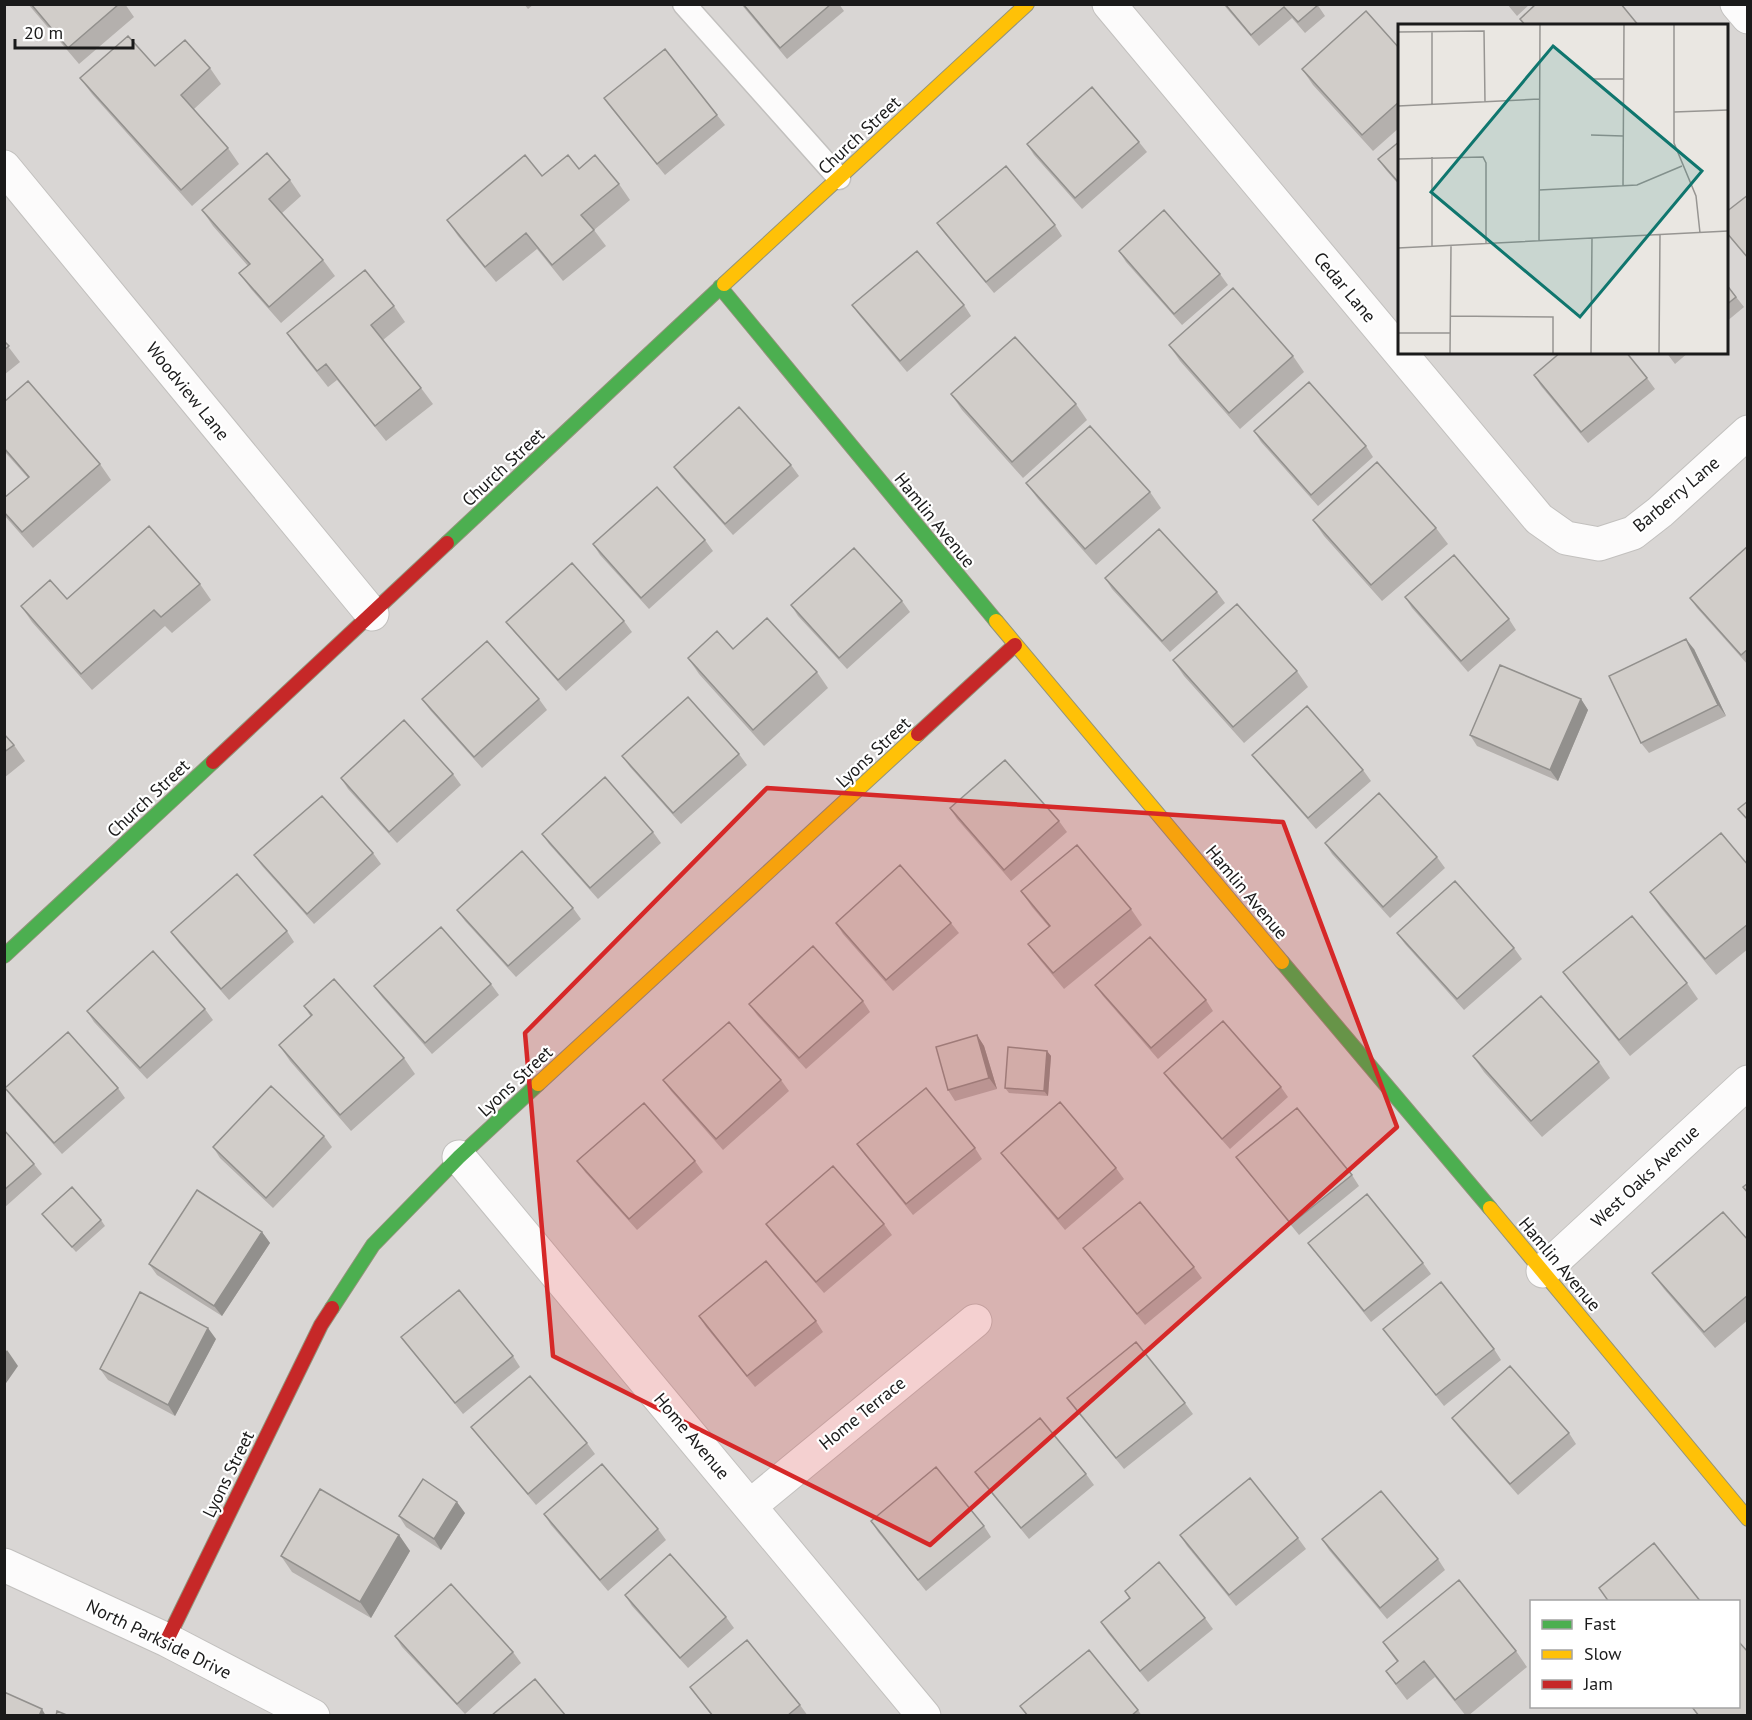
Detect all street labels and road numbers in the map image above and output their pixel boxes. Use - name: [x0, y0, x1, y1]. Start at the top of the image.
- street label: Church Street: [813, 91, 905, 179]
- street label: Cedar Lane: [1309, 247, 1381, 327]
- street label: Woodview Lane: [141, 337, 235, 445]
- street label: Church Street: [457, 423, 549, 511]
- street label: Barberry Lane: [1628, 451, 1724, 537]
- street label: Hamlin Avenue: [890, 468, 980, 572]
- street label: Lyons Street: [831, 712, 915, 792]
- street label: Church Street: [102, 754, 194, 842]
- street label: Hamlin Avenue: [1201, 840, 1293, 944]
- street label: Lyons Street: [473, 1041, 557, 1121]
- street label: West Oaks Avenue: [1586, 1120, 1704, 1232]
- street label: Hamlin Avenue: [1514, 1212, 1606, 1316]
- street label: Home Terrace: [814, 1371, 910, 1455]
- street label: Home Avenue: [649, 1388, 735, 1484]
- street label: Lyons Street: [197, 1427, 259, 1521]
- street label: North Parkside Drive: [83, 1594, 235, 1684]

